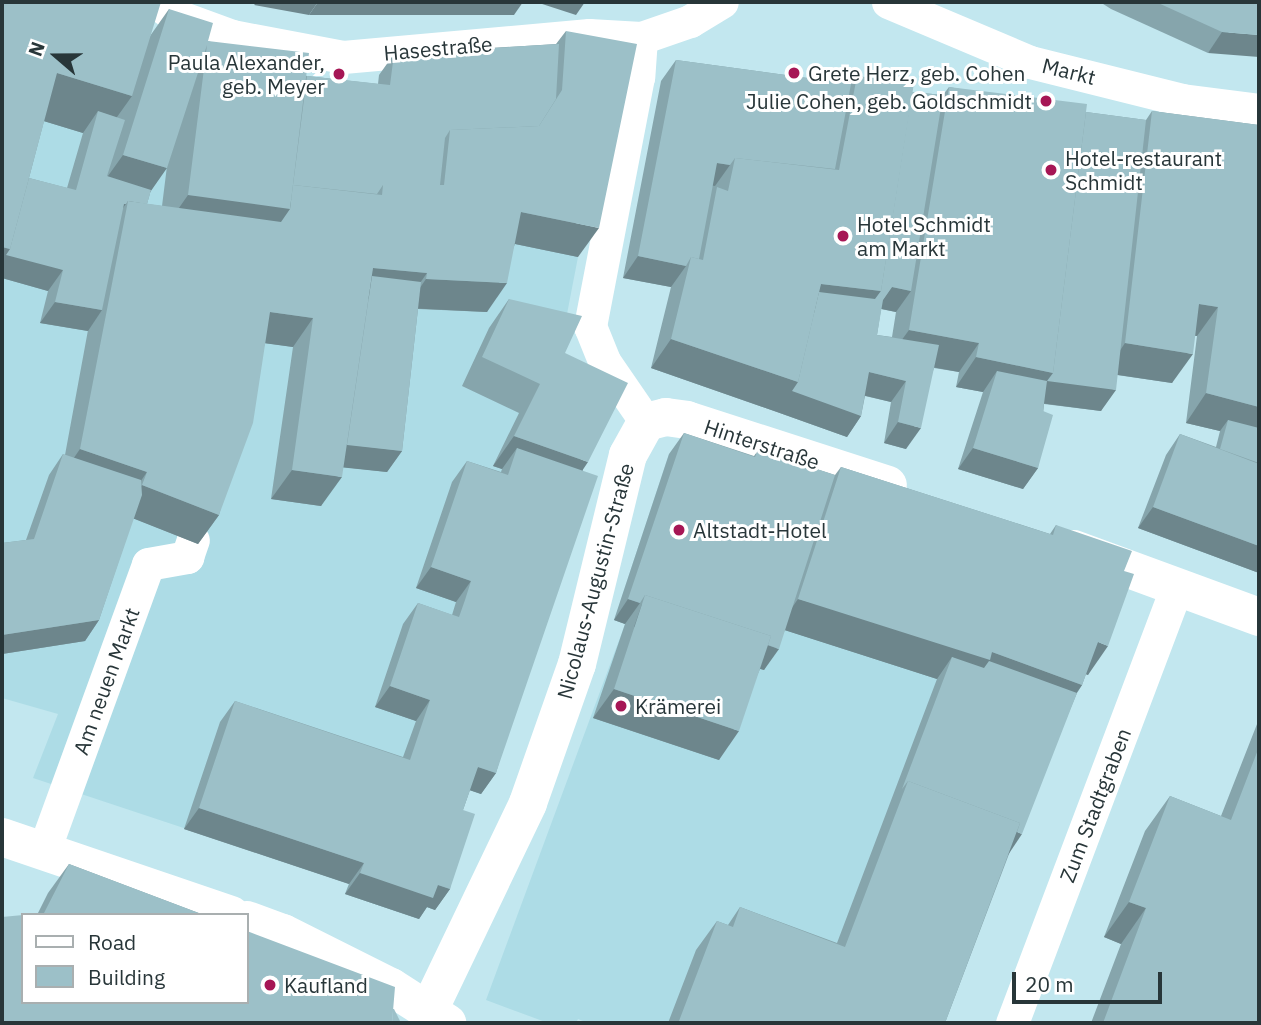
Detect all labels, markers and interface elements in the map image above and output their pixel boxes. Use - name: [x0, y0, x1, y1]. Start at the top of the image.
- north arrow: [21, 21, 91, 91]
- street label: Hasestraße: [383, 31, 493, 65]
- text: N: [23, 38, 50, 59]
- place label: Paula Alexander, geb. Meyer: [168, 49, 325, 99]
- street label: Markt: [1040, 52, 1098, 90]
- place label: Grete Herz, geb. Cohen: [808, 60, 1025, 86]
- marker: Grete Herz, geb. Cohen: [786, 65, 802, 81]
- marker: Paula Alexander, geb. Meyer: [331, 66, 347, 82]
- place label: Julie Cohen, geb. Goldschmidt: [746, 88, 1032, 114]
- marker: Julie Cohen, geb. Goldschmidt: [1038, 93, 1054, 109]
- place label: Hotel-restaurant Schmidt: [1065, 145, 1222, 195]
- marker: Hotel-restaurant Schmidt: [1043, 162, 1059, 178]
- place label: Hotel Schmidt am Markt: [857, 211, 991, 261]
- marker: Hotel Schmidt am Markt: [835, 228, 851, 244]
- street label: Hinterstraße: [701, 414, 823, 474]
- street label: Nicolaus-Augustin-Straße: [551, 460, 639, 702]
- place label: Altstadt-Hotel: [693, 517, 827, 543]
- marker: Altstadt-Hotel: [671, 522, 687, 538]
- street label: Am neuen Markt: [68, 604, 144, 758]
- place label: Krämerei: [635, 693, 721, 719]
- marker: Krämerei: [613, 698, 629, 714]
- street label: Zum Stadtgraben: [1054, 724, 1136, 886]
- legend: [21, 913, 248, 1004]
- text: Road: [88, 928, 136, 956]
- scale bar: [1016, 958, 1166, 1002]
- text: Building: [88, 963, 165, 991]
- text: 20 m: [1025, 970, 1074, 998]
- place label: Kaufland: [284, 972, 368, 998]
- marker: Kaufland: [262, 977, 278, 993]

